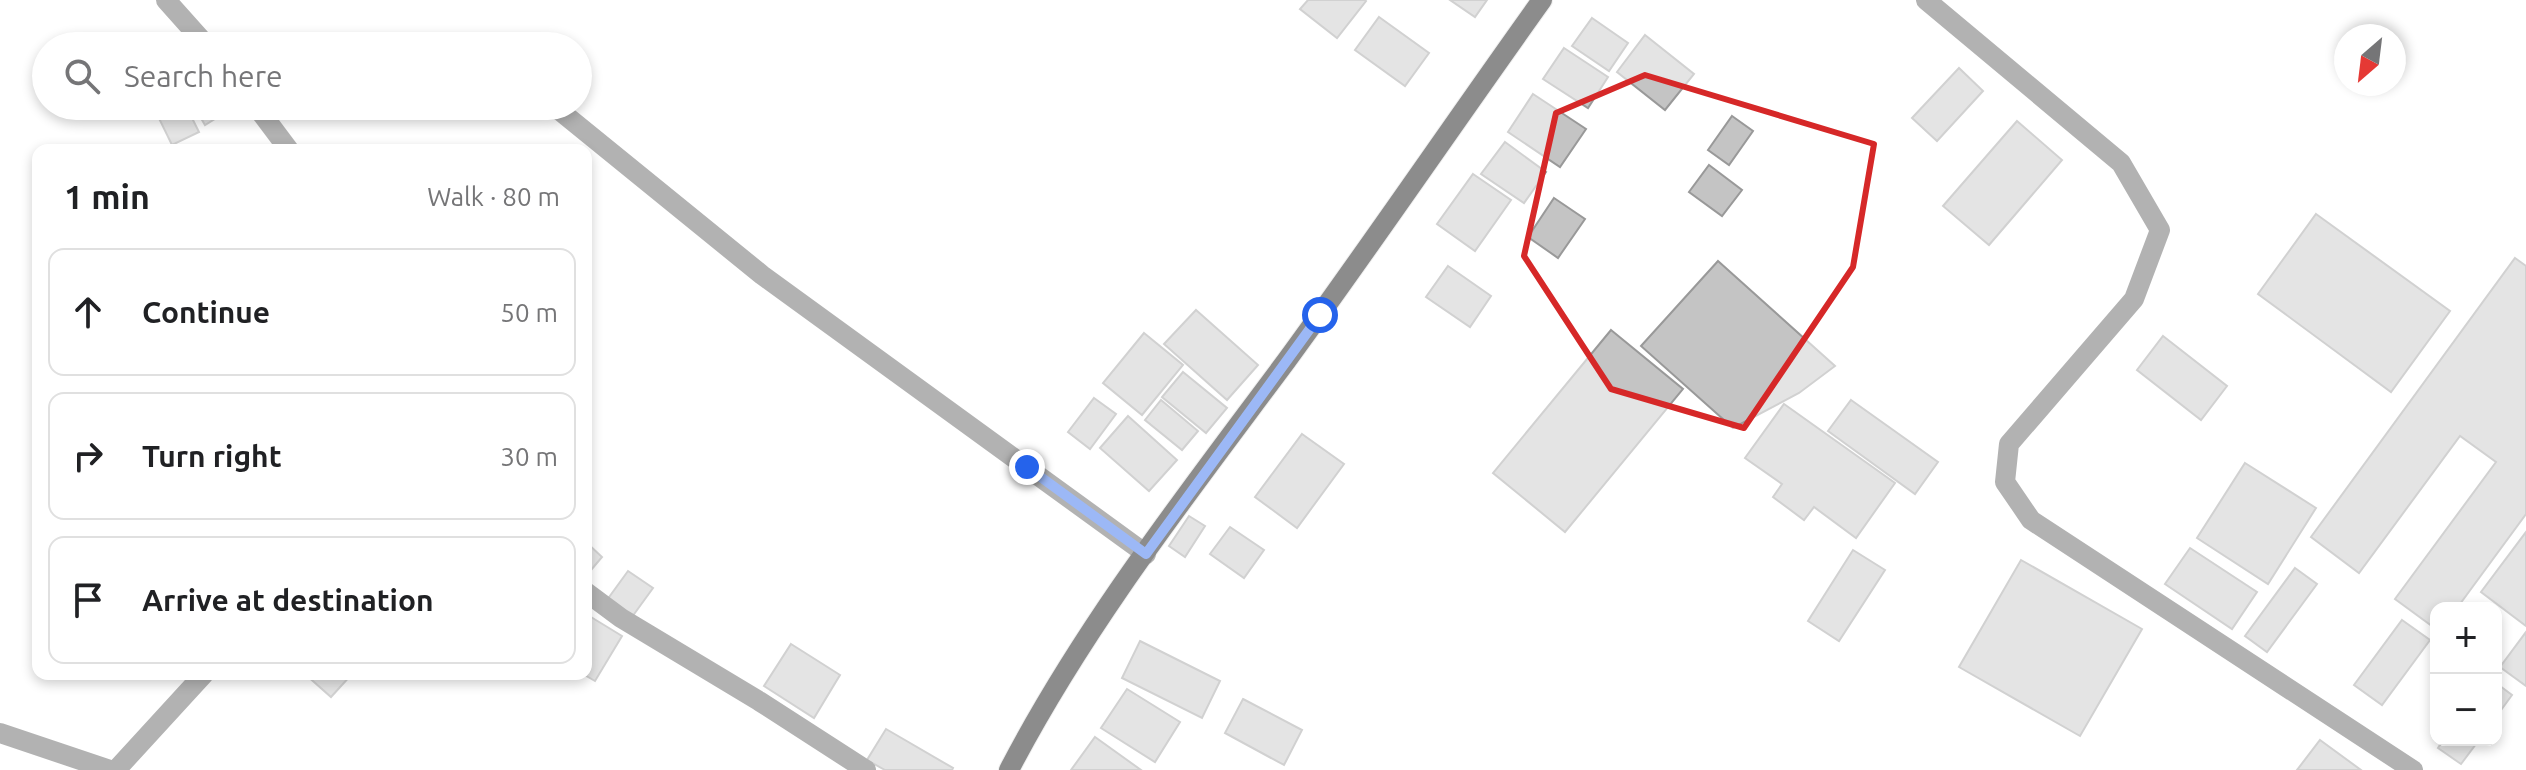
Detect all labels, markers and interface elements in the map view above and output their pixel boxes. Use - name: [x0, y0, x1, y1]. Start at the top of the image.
- north arrow: [2334, 24, 2406, 96]
- search box: [32, 32, 592, 120]
- icon: search: [60, 54, 104, 98]
- text: Search here: [124, 59, 283, 93]
- text: 1 min: [64, 177, 150, 215]
- text: Walk · 80 m: [427, 182, 560, 211]
- icon: ahead: [66, 290, 110, 334]
- text: Continue: [142, 295, 270, 329]
- route start: [1302, 297, 1338, 333]
- text: 50 m: [500, 298, 558, 327]
- icon: right: [66, 434, 110, 478]
- text: Turn right: [142, 439, 282, 473]
- text: 30 m: [500, 442, 558, 471]
- route end: [1009, 449, 1045, 485]
- icon: arrive: [66, 578, 110, 622]
- text: Arrive at destination: [142, 583, 434, 617]
- map controls: [2430, 602, 2502, 746]
- button: +: [2430, 602, 2502, 674]
- button: −: [2430, 674, 2502, 746]

